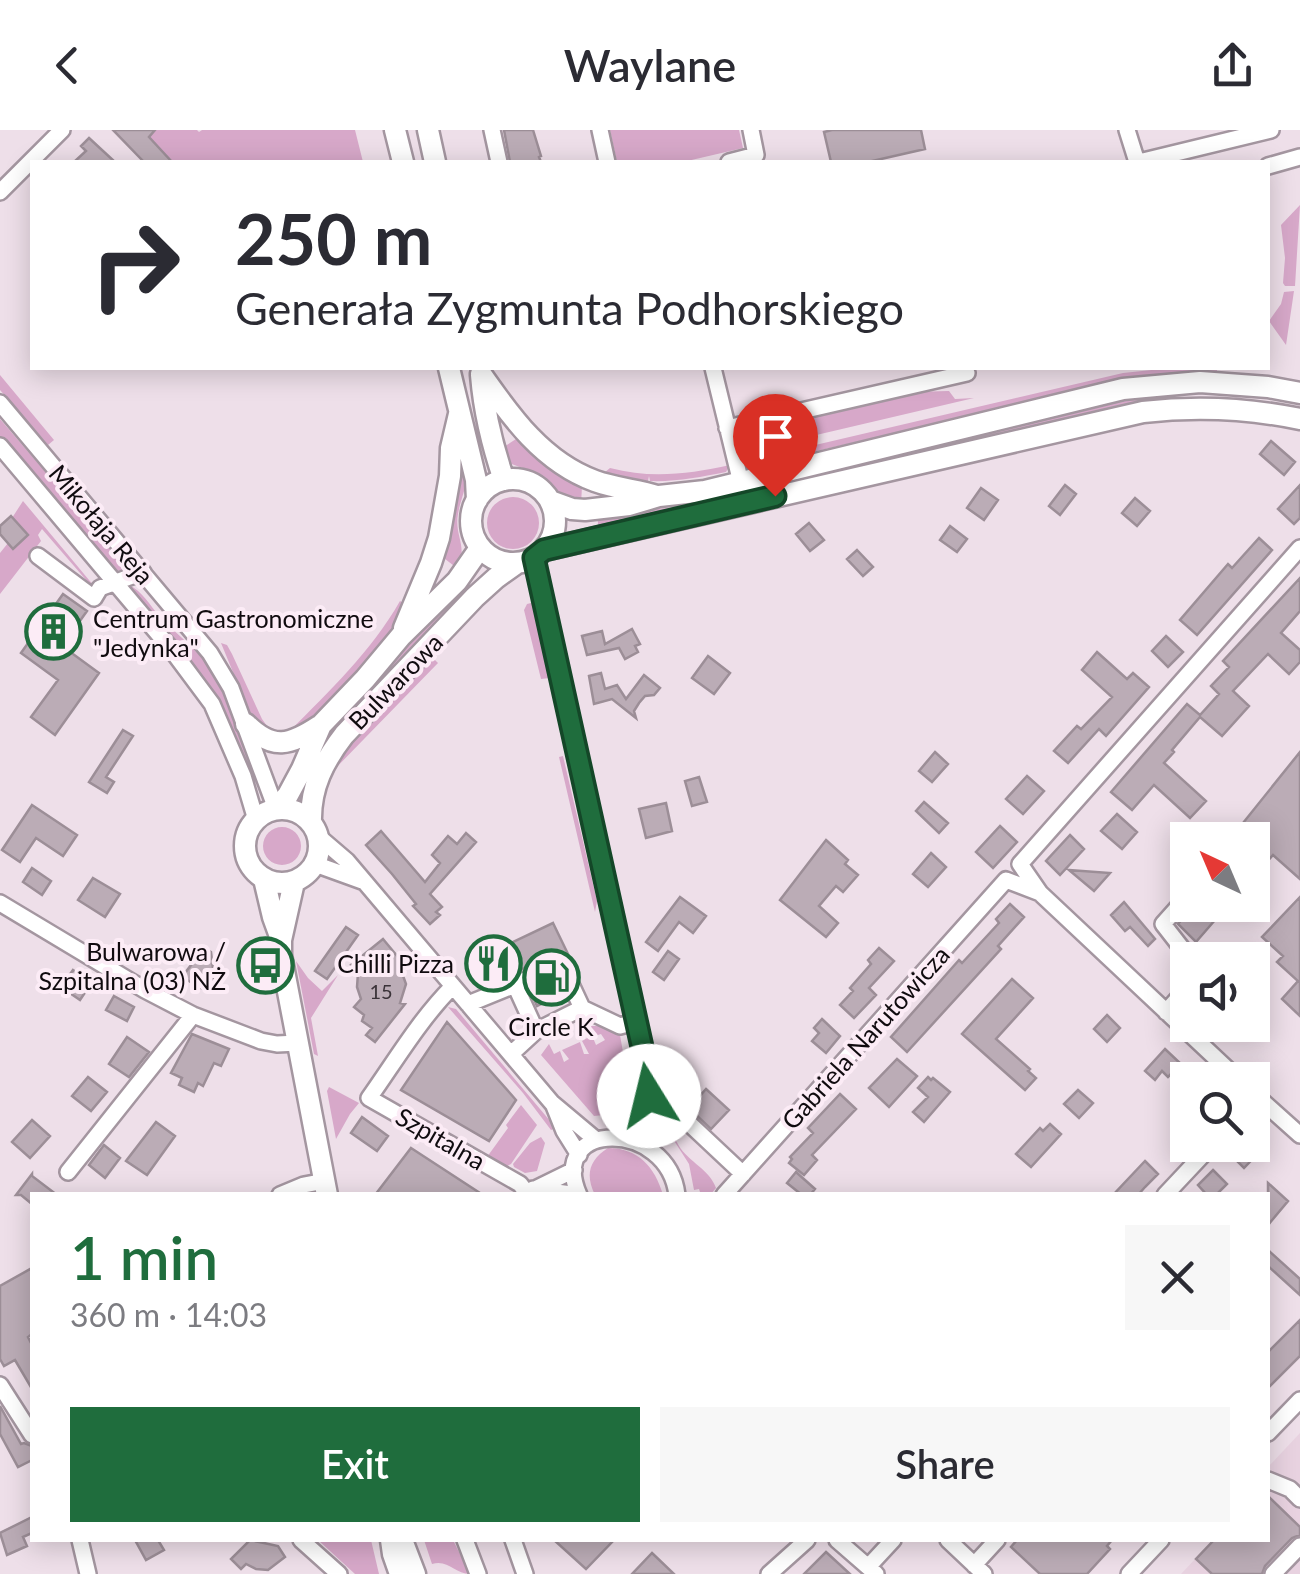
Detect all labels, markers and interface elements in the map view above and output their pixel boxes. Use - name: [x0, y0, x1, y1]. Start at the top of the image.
- icon: back: [40, 38, 95, 93]
- text: Waylane: [564, 38, 736, 92]
- icon: share: [1205, 38, 1260, 93]
- text: 250 m: [235, 196, 432, 280]
- icon: right: [70, 200, 200, 330]
- text: Generała Zygmunta Podhorskiego: [235, 281, 904, 335]
- pin: [733, 394, 818, 497]
- icon: arrive: [748, 409, 803, 464]
- street label: Mikołaja Reja: [43, 458, 161, 590]
- building icon: Centrum Gastronomiczne "Jedynka": [24, 602, 84, 662]
- place label: Centrum Gastronomiczne "Jedynka": [93, 603, 374, 662]
- street label: Bulwarowa: [342, 627, 448, 735]
- north arrow: [1170, 822, 1270, 922]
- map controls: [1170, 822, 1270, 1162]
- restaurant icon: Chilli Pizza: [463, 933, 523, 993]
- bus stop icon: Bulwarowa / Szpitalna (03) NŻ: [235, 935, 295, 995]
- place label: Bulwarowa / Szpitalna (03) NŻ: [39, 936, 226, 995]
- street label: Gabriela Narutowicza: [775, 939, 955, 1135]
- button: sound: [1170, 942, 1270, 1042]
- fuel station icon: Circle K: [521, 947, 581, 1007]
- place label: Chilli Pizza: [337, 948, 454, 978]
- house number: 15: [369, 979, 393, 1003]
- place label: Circle K: [508, 1011, 594, 1041]
- position arrow: [597, 1044, 701, 1148]
- button: search: [1170, 1062, 1270, 1162]
- street label: Szpitalna: [391, 1100, 491, 1176]
- text: 1 min: [70, 1221, 218, 1293]
- button: close: [1125, 1225, 1230, 1330]
- text: 360 m · 14:03: [70, 1295, 267, 1334]
- button: Exit: [70, 1407, 640, 1522]
- button: Share: [660, 1407, 1230, 1522]

